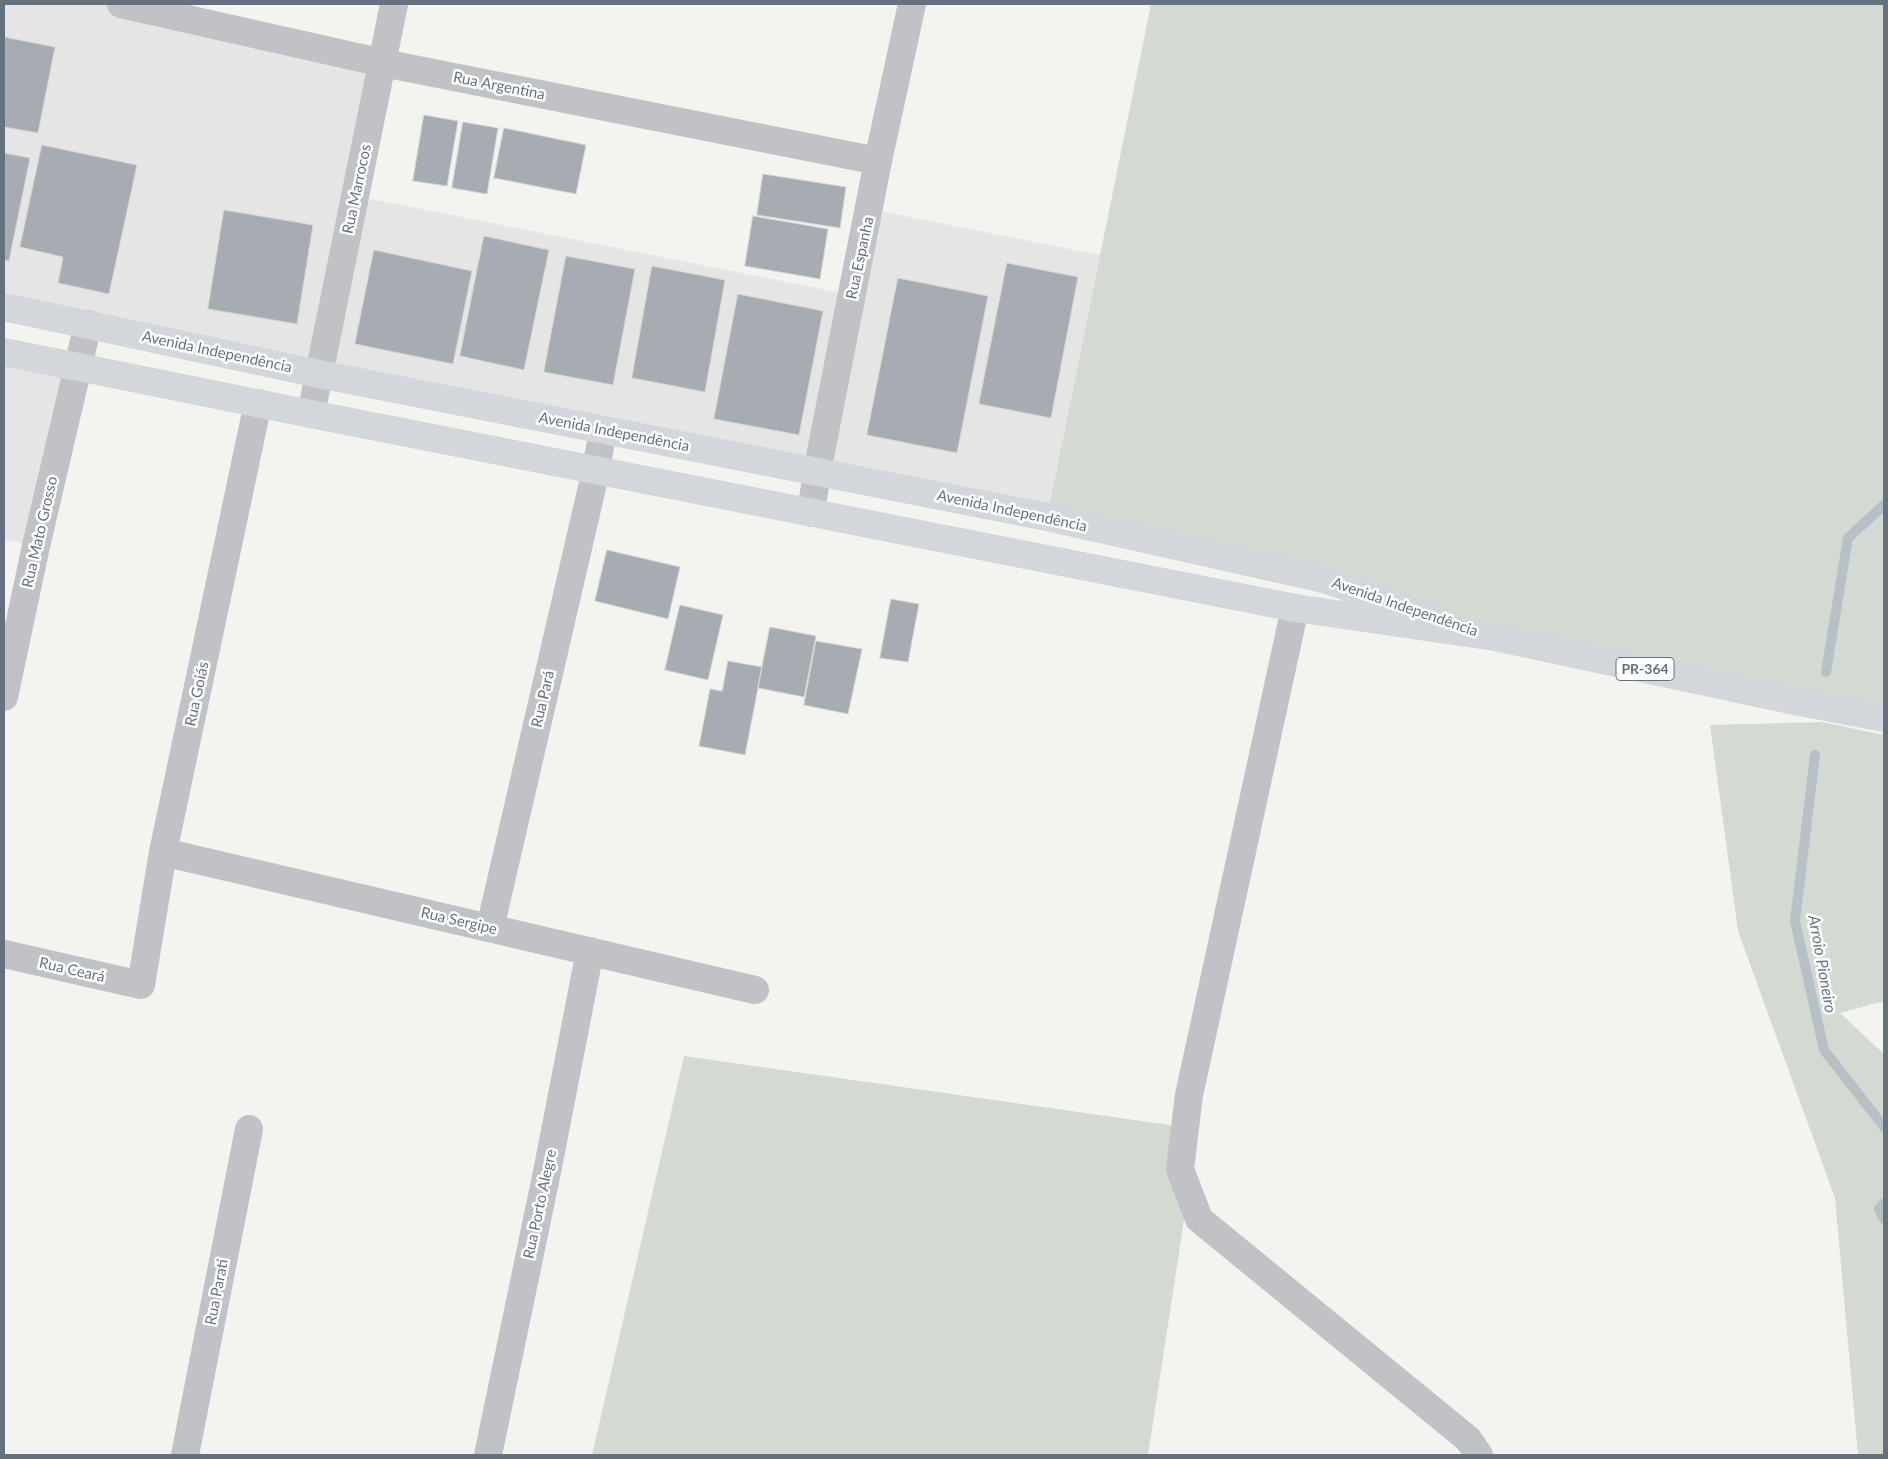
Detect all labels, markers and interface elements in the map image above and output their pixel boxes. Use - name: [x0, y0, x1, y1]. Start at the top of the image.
- street label: Rua Argentina: [452, 68, 546, 104]
- street label: Rua Marrocos: [339, 143, 375, 235]
- street label: Rua Espanha: [842, 215, 878, 301]
- street label: Avenida Independência: [140, 327, 294, 377]
- street label: Avenida Independência: [537, 409, 691, 455]
- street label: Rua Mato Grosso: [18, 475, 62, 589]
- street label: Avenida Independência: [935, 486, 1089, 536]
- street label: Avenida Independência: [1330, 574, 1480, 640]
- road number: PR-364: [1616, 658, 1674, 681]
- street label: Rua Goiás: [181, 660, 213, 728]
- street label: Rua Pará: [528, 669, 558, 729]
- street label: Rua Sergipe: [419, 903, 499, 939]
- water label: Arroio Pioneiro: [1804, 914, 1840, 1014]
- street label: Rua Ceará: [37, 954, 107, 986]
- street label: Rua Porto Alegre: [520, 1148, 560, 1260]
- street label: Rua Parati: [202, 1257, 232, 1327]

